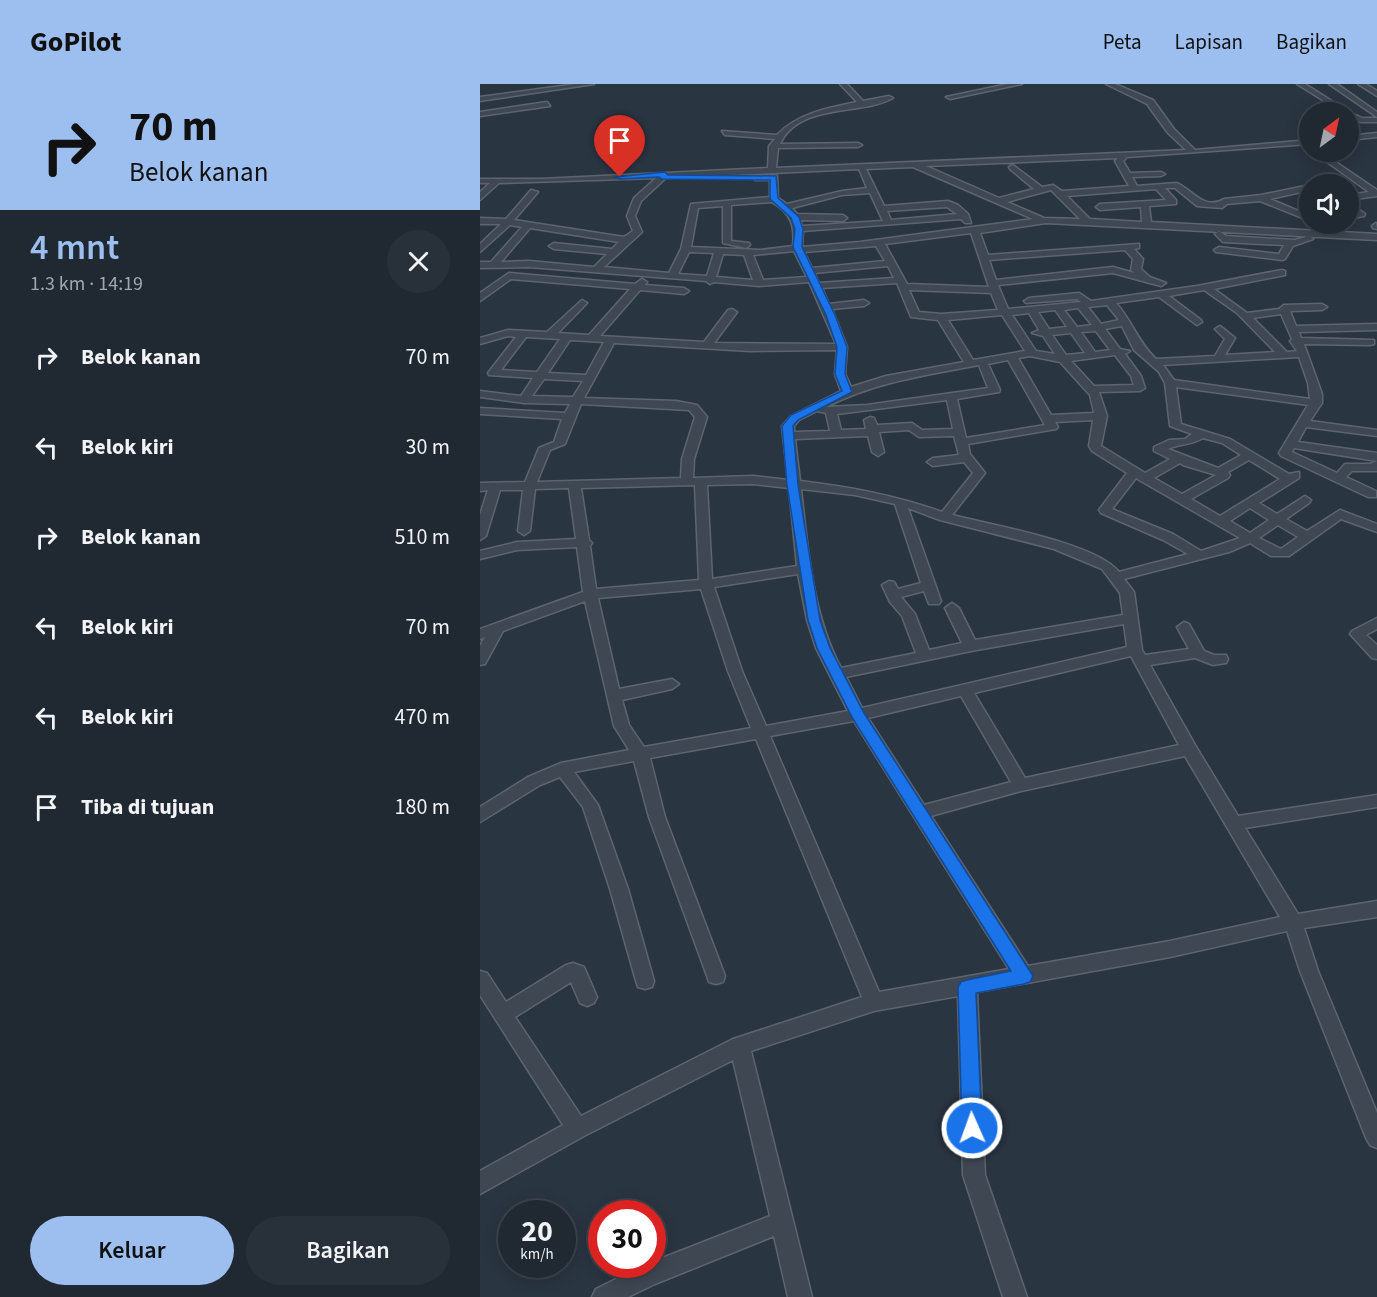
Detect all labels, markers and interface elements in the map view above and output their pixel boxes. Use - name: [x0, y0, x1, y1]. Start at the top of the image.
- text: GoPilot: [30, 22, 121, 62]
- text: Peta: [1103, 27, 1142, 57]
- text: Lapisan: [1175, 27, 1243, 57]
- text: Bagikan: [1276, 27, 1347, 57]
- text: 70 m: [129, 97, 218, 157]
- north arrow: [1299, 102, 1359, 162]
- map controls: [1299, 102, 1359, 234]
- icon: right: [30, 108, 108, 186]
- pin: [594, 115, 645, 177]
- icon: arrive: [603, 124, 636, 157]
- text: Belok kanan: [129, 153, 268, 192]
- button: sound: [1299, 174, 1359, 234]
- text: 4 mnt: [30, 222, 119, 273]
- button: close: [387, 230, 450, 293]
- text: 1.3 km · 14:19: [30, 270, 143, 298]
- icon: right: [30, 341, 63, 374]
- text: Belok kanan: [81, 341, 201, 373]
- text: 70 m: [405, 341, 450, 373]
- icon: left: [30, 431, 63, 464]
- text: Belok kiri: [81, 431, 174, 463]
- text: 30 m: [405, 431, 450, 463]
- icon: right: [30, 521, 63, 554]
- text: Belok kanan: [81, 521, 201, 553]
- text: 510 m: [395, 521, 450, 553]
- icon: left: [30, 611, 63, 644]
- text: Belok kiri: [81, 611, 174, 643]
- text: 70 m: [405, 611, 450, 643]
- icon: left: [30, 701, 63, 734]
- text: Belok kiri: [81, 701, 174, 733]
- text: 470 m: [395, 701, 450, 733]
- icon: arrive: [30, 791, 63, 824]
- text: Tiba di tujuan: [81, 791, 214, 823]
- text: 180 m: [395, 791, 450, 823]
- position arrow: [940, 1096, 1004, 1160]
- speed limit sign: 30: [588, 1200, 666, 1278]
- text: 20: [521, 1210, 553, 1253]
- button: Keluar: [30, 1216, 234, 1285]
- button: Bagikan: [246, 1216, 450, 1285]
- text: km/h: [520, 1244, 554, 1265]

